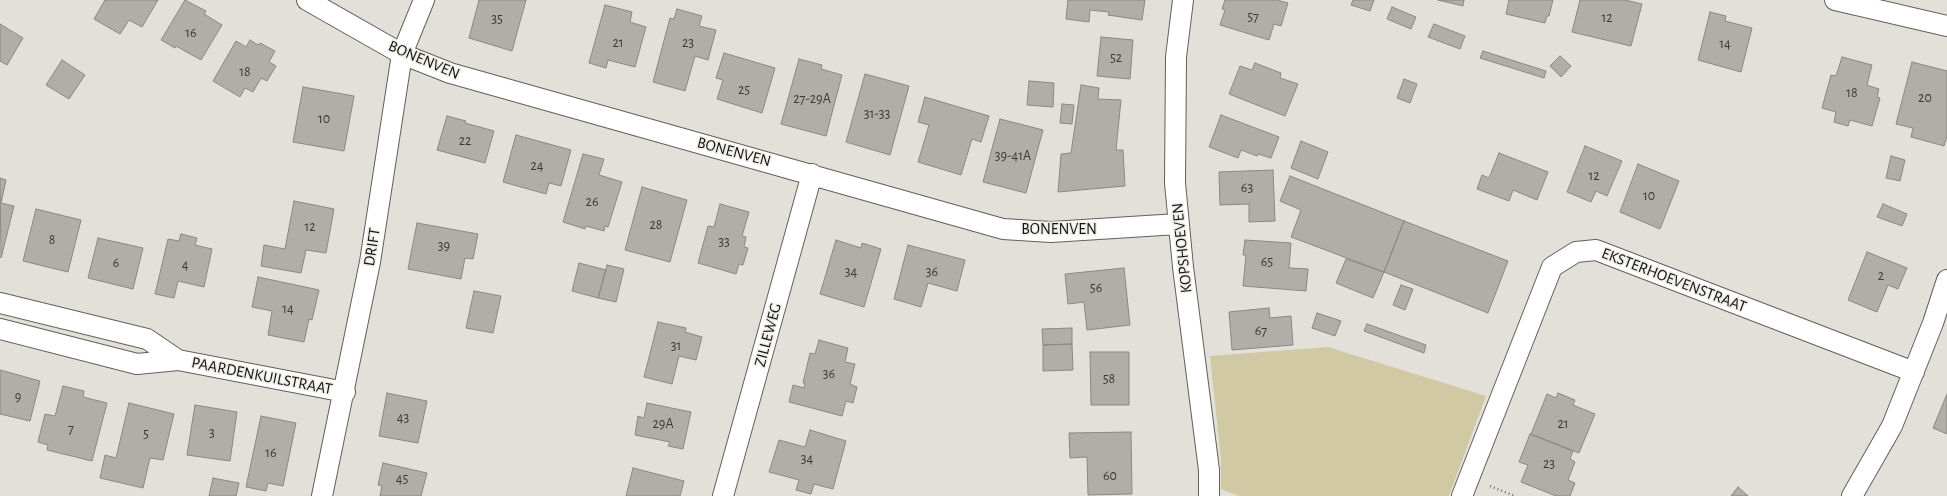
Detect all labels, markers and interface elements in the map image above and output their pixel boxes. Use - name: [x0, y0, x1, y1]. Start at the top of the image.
- house number: 57: [1247, 9, 1259, 25]
- house number: 12: [1601, 10, 1613, 26]
- house number: 35: [491, 11, 503, 27]
- house number: 16: [185, 25, 197, 41]
- house number: 21: [612, 35, 624, 51]
- house number: 23: [682, 35, 694, 51]
- street label: BONENVEN: [385, 36, 463, 84]
- house number: 14: [1719, 36, 1731, 52]
- house number: 52: [1110, 50, 1122, 66]
- house number: 18: [239, 64, 251, 80]
- house number: 25: [738, 82, 750, 98]
- house number: 18: [1846, 85, 1858, 101]
- house number: 20: [1918, 90, 1932, 106]
- house number: 27-29A: [793, 91, 831, 107]
- house number: 31-33: [864, 106, 890, 122]
- house number: 10: [318, 111, 330, 127]
- house number: 22: [459, 133, 471, 149]
- street label: BONENVEN: [695, 133, 773, 171]
- house number: 39-41A: [995, 148, 1031, 164]
- house number: 24: [530, 158, 544, 174]
- house number: 12: [1588, 168, 1600, 184]
- house number: 63: [1241, 180, 1253, 196]
- house number: 10: [1643, 188, 1655, 204]
- house number: 26: [586, 194, 598, 210]
- street label: KOPSHOEVEN: [1168, 202, 1196, 294]
- house number: 28: [649, 217, 663, 233]
- house number: 12: [304, 219, 316, 235]
- street label: BONENVEN: [1021, 219, 1097, 239]
- street label: DRIFT: [359, 226, 385, 268]
- house number: 8: [49, 232, 55, 248]
- house number: 33: [718, 234, 730, 250]
- house number: 39: [438, 238, 450, 254]
- street label: EKSTERHOEVENSTRAAT: [1599, 243, 1749, 317]
- house number: 65: [1261, 254, 1273, 270]
- house number: 6: [113, 255, 119, 271]
- house number: 4: [182, 257, 188, 273]
- house number: 34: [845, 264, 857, 280]
- house number: 36: [926, 264, 938, 280]
- house number: 2: [1878, 268, 1884, 284]
- house number: 56: [1090, 280, 1102, 296]
- house number: 14: [282, 301, 294, 317]
- street label: ZILLEWEG: [750, 301, 786, 369]
- house number: 67: [1255, 323, 1267, 339]
- house number: 31: [671, 338, 681, 354]
- street label: PAARDENKUILSTRAAT: [190, 353, 334, 399]
- house number: 36: [823, 366, 835, 382]
- house number: 58: [1103, 371, 1115, 387]
- house number: 9: [15, 389, 21, 405]
- house number: 43: [397, 410, 409, 426]
- house number: 29A: [652, 416, 674, 432]
- house number: 21: [1557, 416, 1569, 432]
- house number: 7: [68, 421, 74, 437]
- house number: 3: [209, 425, 215, 441]
- house number: 5: [143, 426, 149, 442]
- house number: 16: [265, 445, 277, 461]
- house number: 34: [801, 451, 813, 467]
- house number: 23: [1543, 456, 1555, 472]
- house number: 60: [1103, 468, 1117, 484]
- house number: 45: [396, 471, 408, 487]

